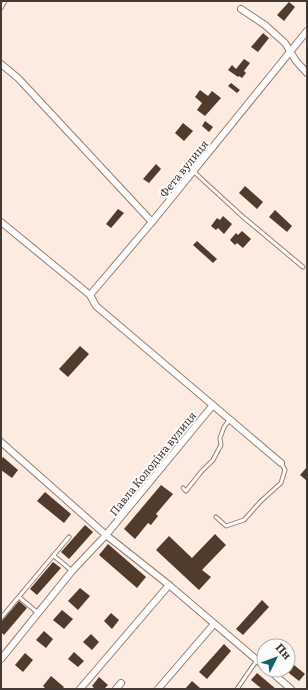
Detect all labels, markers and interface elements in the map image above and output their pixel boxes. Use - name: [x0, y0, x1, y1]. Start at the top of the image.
- street label: Фета вулиця: [155, 136, 211, 200]
- street label: Павла Колодіна вулиця: [105, 407, 199, 519]
- north arrow: [256, 638, 296, 678]
- text: Пн: [273, 639, 296, 663]

